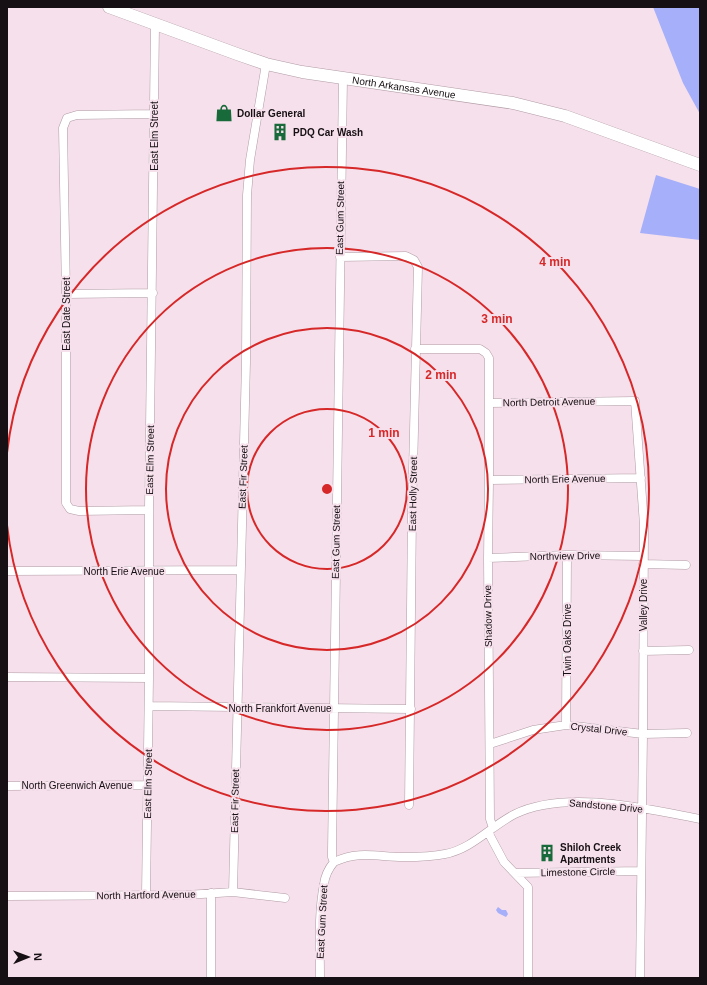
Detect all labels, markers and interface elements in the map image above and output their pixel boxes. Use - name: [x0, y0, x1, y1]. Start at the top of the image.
- street label: North Arkansas Avenue: [352, 74, 457, 100]
- street label: East Elm Street: [149, 101, 160, 171]
- shop icon: Dollar General: [214, 103, 234, 123]
- place label: Dollar General: [237, 108, 306, 119]
- building icon: PDQ Car Wash: [270, 122, 290, 142]
- place label: PDQ Car Wash: [293, 127, 363, 138]
- street label: East Gum Street: [334, 181, 346, 255]
- text: 4 min: [539, 255, 571, 269]
- street label: East Date Street: [61, 277, 72, 351]
- text: 3 min: [481, 312, 513, 326]
- text: 2 min: [425, 368, 457, 382]
- street label: North Detroit Avenue: [503, 396, 596, 408]
- street label: East Elm Street: [144, 425, 156, 495]
- text: 1 min: [368, 426, 400, 440]
- street label: East Fir Street: [236, 445, 250, 509]
- street label: East Holly Street: [407, 456, 419, 531]
- street label: North Erie Avenue: [524, 473, 606, 485]
- centre of rings: [320, 482, 334, 496]
- street label: East Gum Street: [330, 505, 342, 579]
- street label: Northview Drive: [530, 550, 601, 562]
- street label: North Erie Avenue: [84, 566, 165, 577]
- street label: Valley Drive: [638, 578, 649, 631]
- street label: Shadow Drive: [482, 584, 494, 647]
- street label: Twin Oaks Drive: [562, 603, 573, 676]
- street label: North Frankfort Avenue: [228, 703, 332, 714]
- street label: Crystal Drive: [570, 721, 628, 738]
- street label: East Elm Street: [142, 749, 154, 819]
- street label: East Fir Street: [229, 769, 241, 833]
- street label: North Greenwich Avenue: [22, 780, 133, 791]
- street label: Sandstone Drive: [569, 797, 644, 815]
- place label: Shiloh Creek Apartments: [560, 842, 622, 865]
- building icon: Shiloh Creek Apartments: [537, 843, 557, 863]
- street label: Limestone Circle: [541, 866, 616, 878]
- street label: East Gum Street: [315, 885, 329, 959]
- street label: North Hartford Avenue: [96, 889, 196, 901]
- north arrow: [8, 937, 48, 977]
- text: N: [32, 953, 44, 961]

